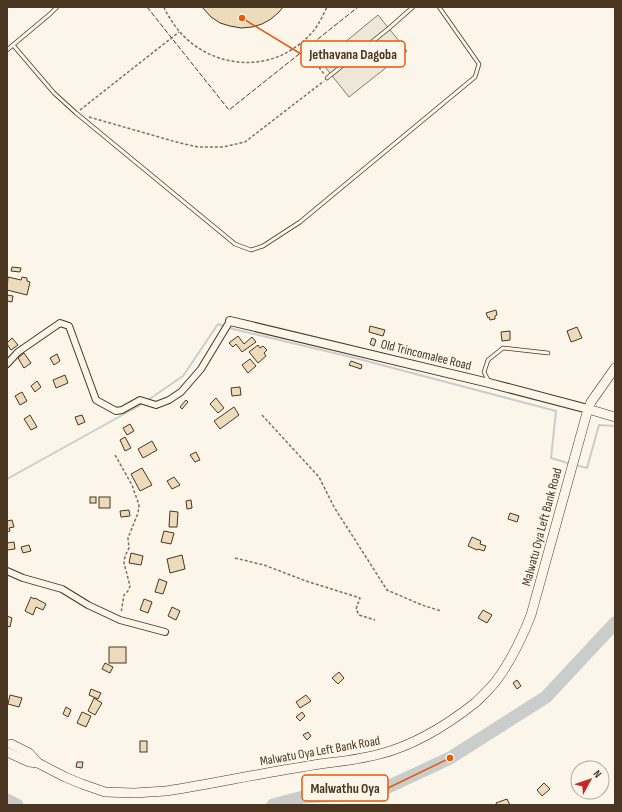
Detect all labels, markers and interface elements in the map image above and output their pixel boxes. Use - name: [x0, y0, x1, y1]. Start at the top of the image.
- callout: Jethavana Dagoba: [301, 41, 405, 67]
- text: Jethavana Dagoba: [308, 46, 397, 63]
- street label: Old Trincomalee Road: [379, 336, 473, 374]
- street label: Malwatu Oya Left Bank Road: [519, 466, 565, 588]
- street label: Malwatu Oya Left Bank Road: [259, 733, 381, 769]
- north arrow: [570, 760, 610, 800]
- text: N: [590, 767, 604, 780]
- callout: Malwathu Oya: [302, 775, 388, 801]
- text: Malwathu Oya: [310, 780, 380, 797]

